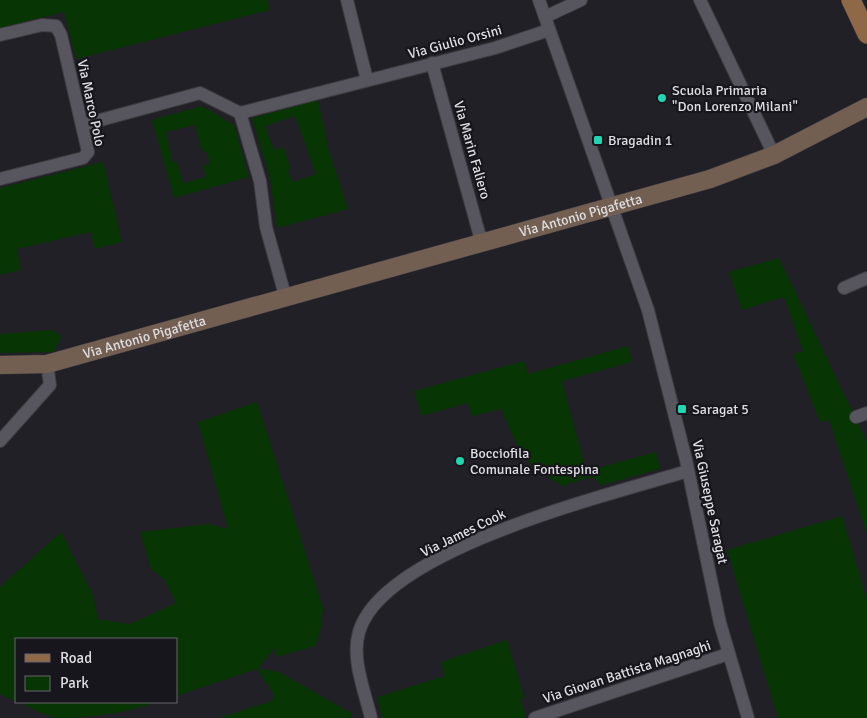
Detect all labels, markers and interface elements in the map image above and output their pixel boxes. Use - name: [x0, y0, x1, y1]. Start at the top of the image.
- street label: Via Giulio Orsini: [406, 21, 504, 63]
- street label: Via Marco Polo: [74, 58, 108, 148]
- place label: Scuola Primaria "Don Lorenzo Milani": [672, 82, 798, 115]
- marker: Scuola Primaria "Don Lorenzo Milani": [656, 92, 668, 104]
- street label: Via Marin Faliero: [450, 99, 494, 201]
- place label: Bragadin 1: [608, 132, 672, 149]
- marker: Bragadin 1: [592, 134, 604, 146]
- street label: Via Antonio Pigafetta: [517, 190, 644, 240]
- street label: Via Antonio Pigafetta: [81, 312, 208, 362]
- place label: Saragat 5: [692, 401, 749, 418]
- marker: Saragat 5: [676, 403, 688, 415]
- street label: Via Giuseppe Saragat: [689, 438, 732, 566]
- place label: Bocciofila Comunale Fontespina: [470, 445, 599, 478]
- marker: Bocciofila Comunale Fontespina: [454, 455, 466, 467]
- street label: Via James Cook: [418, 505, 508, 561]
- street label: Via Giovan Battista Magnaghi: [541, 637, 713, 707]
- legend: [15, 638, 178, 703]
- text: Road: [60, 649, 92, 667]
- text: Park: [60, 674, 89, 692]

